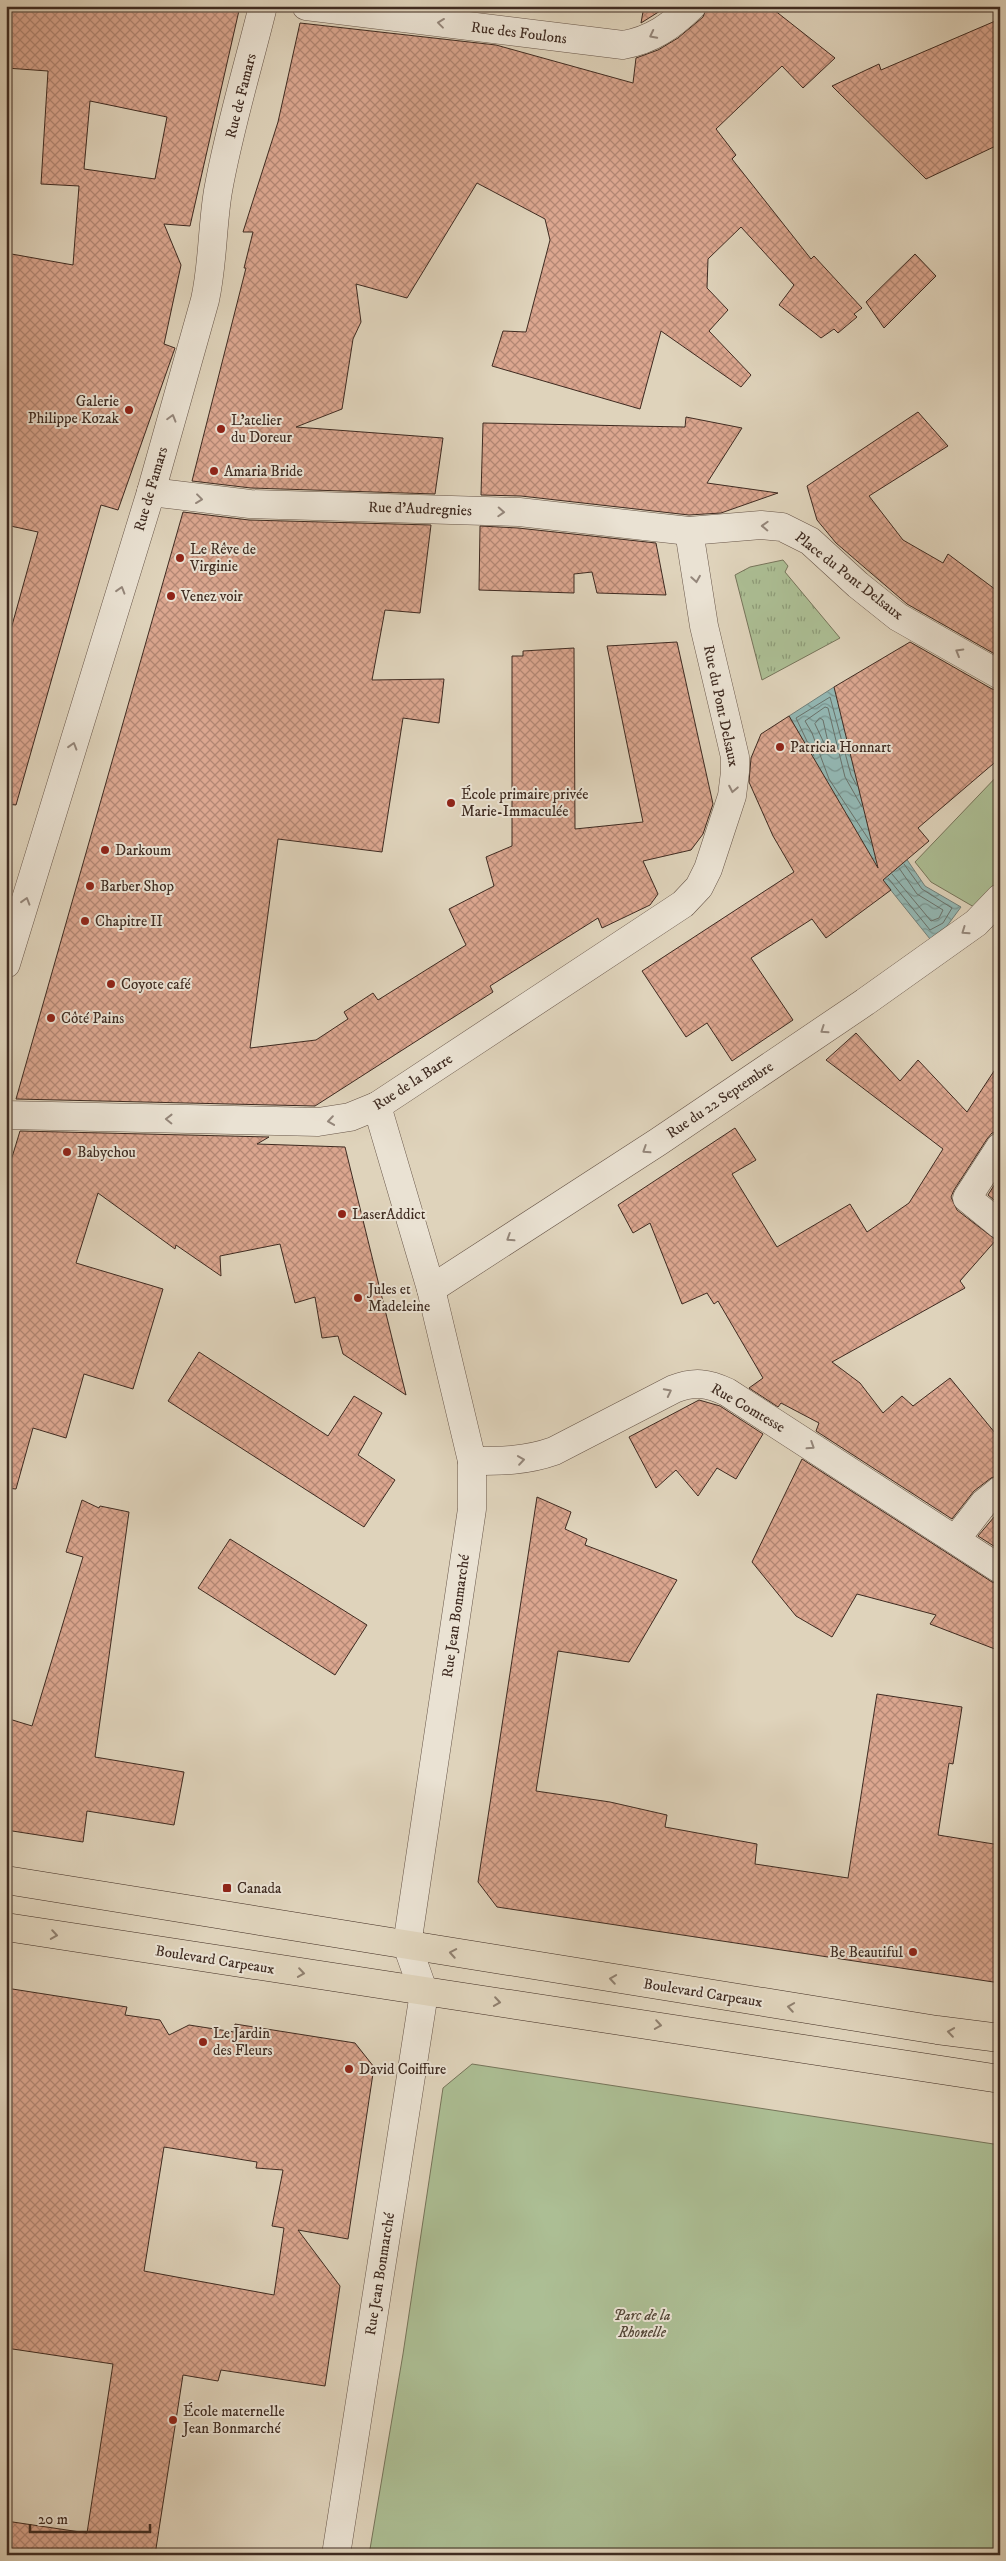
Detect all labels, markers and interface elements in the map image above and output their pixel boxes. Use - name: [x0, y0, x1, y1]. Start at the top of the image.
- one-way arrow: [437, 18, 445, 29]
- street label: Rue des Foulons: [470, 18, 568, 48]
- one-way arrow: [650, 29, 659, 39]
- street label: Rue de Famars: [221, 52, 261, 140]
- place label: Galerie Philippe Kozak: [28, 392, 120, 428]
- marker: Galerie Philippe Kozak: [123, 404, 135, 416]
- place label: L'atelier du Doreur: [231, 411, 292, 447]
- one-way arrow: [166, 414, 176, 422]
- marker: L'atelier du Doreur: [215, 423, 227, 435]
- street label: Rue de Famars: [130, 445, 172, 533]
- place label: Amaria Bride: [224, 462, 303, 481]
- marker: Amaria Bride: [208, 465, 220, 477]
- one-way arrow: [195, 493, 203, 504]
- street label: Rue d'Audregnies: [368, 498, 472, 520]
- one-way arrow: [497, 506, 505, 517]
- one-way arrow: [761, 521, 768, 531]
- street label: Place du Pont Delsaux: [791, 528, 908, 625]
- place label: Le Rêve de Virginie: [189, 540, 256, 576]
- marker: Le Rêve de Virginie: [174, 552, 186, 564]
- one-way arrow: [691, 574, 701, 583]
- one-way arrow: [115, 587, 125, 595]
- place label: Venez voir: [180, 587, 243, 606]
- marker: Venez voir: [165, 590, 177, 602]
- street label: Rue du Pont Delsaux: [699, 643, 743, 769]
- one-way arrow: [955, 648, 964, 658]
- place label: Patricia Honnart: [790, 738, 892, 757]
- marker: Patricia Honnart: [774, 741, 786, 753]
- one-way arrow: [68, 742, 78, 750]
- place label: École primaire privée Marie-Immaculée: [461, 785, 589, 821]
- one-way arrow: [728, 785, 739, 794]
- marker: École primaire privée Marie-Immaculée: [445, 797, 457, 809]
- place label: Darkoum: [115, 841, 171, 860]
- marker: Darkoum: [99, 844, 111, 856]
- place label: Barber Shop: [100, 877, 174, 896]
- marker: Barber Shop: [84, 880, 96, 892]
- one-way arrow: [20, 897, 30, 906]
- place label: Chapitre II: [95, 912, 163, 931]
- marker: Chapitre II: [79, 915, 91, 927]
- one-way arrow: [961, 925, 970, 934]
- place label: Coyote café: [121, 975, 191, 994]
- marker: Coyote café: [105, 978, 117, 990]
- place label: Côté Pains: [61, 1009, 124, 1028]
- marker: Côté Pains: [45, 1012, 57, 1024]
- one-way arrow: [821, 1024, 830, 1033]
- street label: Rue de la Barre: [370, 1049, 456, 1115]
- street label: Rue du 22 Septembre: [663, 1057, 777, 1143]
- one-way arrow: [165, 1113, 173, 1124]
- one-way arrow: [327, 1115, 336, 1125]
- place label: Babychou: [77, 1143, 136, 1162]
- one-way arrow: [643, 1144, 652, 1153]
- marker: Babychou: [61, 1146, 73, 1158]
- place label: LaserAddict: [352, 1205, 426, 1224]
- marker: LaserAddict: [336, 1208, 348, 1220]
- one-way arrow: [506, 1232, 515, 1242]
- place label: Jules et Madeleine: [366, 1280, 430, 1316]
- marker: Jules et Madeleine: [352, 1292, 364, 1304]
- street label: Rue Comtesse: [708, 1379, 788, 1437]
- one-way arrow: [662, 1388, 671, 1398]
- one-way arrow: [805, 1440, 814, 1449]
- one-way arrow: [517, 1455, 525, 1466]
- street label: Rue Jean Bonmarché: [438, 1552, 474, 1679]
- place label: Canada: [237, 1879, 282, 1898]
- marker: Canada: [221, 1882, 233, 1894]
- one-way arrow: [50, 1929, 59, 1939]
- street label: Boulevard Carpeaux: [154, 1941, 277, 1979]
- place label: Be Beautiful: [830, 1943, 903, 1962]
- marker: Be Beautiful: [907, 1946, 919, 1958]
- one-way arrow: [448, 1948, 457, 1958]
- one-way arrow: [297, 1968, 306, 1978]
- one-way arrow: [609, 1974, 617, 1985]
- street label: Boulevard Carpeaux: [642, 1974, 765, 2012]
- one-way arrow: [492, 1997, 501, 2007]
- one-way arrow: [786, 2003, 795, 2013]
- one-way arrow: [653, 2020, 662, 2030]
- place label: Le Jardin des Fleurs: [213, 2024, 273, 2060]
- one-way arrow: [947, 2027, 955, 2038]
- marker: Le Jardin des Fleurs: [197, 2036, 209, 2048]
- place label: David Coiffure: [359, 2060, 446, 2079]
- marker: David Coiffure: [343, 2063, 355, 2075]
- street label: Rue Jean Bonmarché: [361, 2210, 399, 2337]
- park label: Parc de la Rhonelle: [614, 2306, 670, 2342]
- place label: École maternelle Jean Bonmarché: [181, 2402, 285, 2438]
- marker: École maternelle Jean Bonmarché: [167, 2414, 179, 2426]
- scale bar: [30, 2501, 150, 2533]
- text: 20 m: [38, 2510, 68, 2529]

